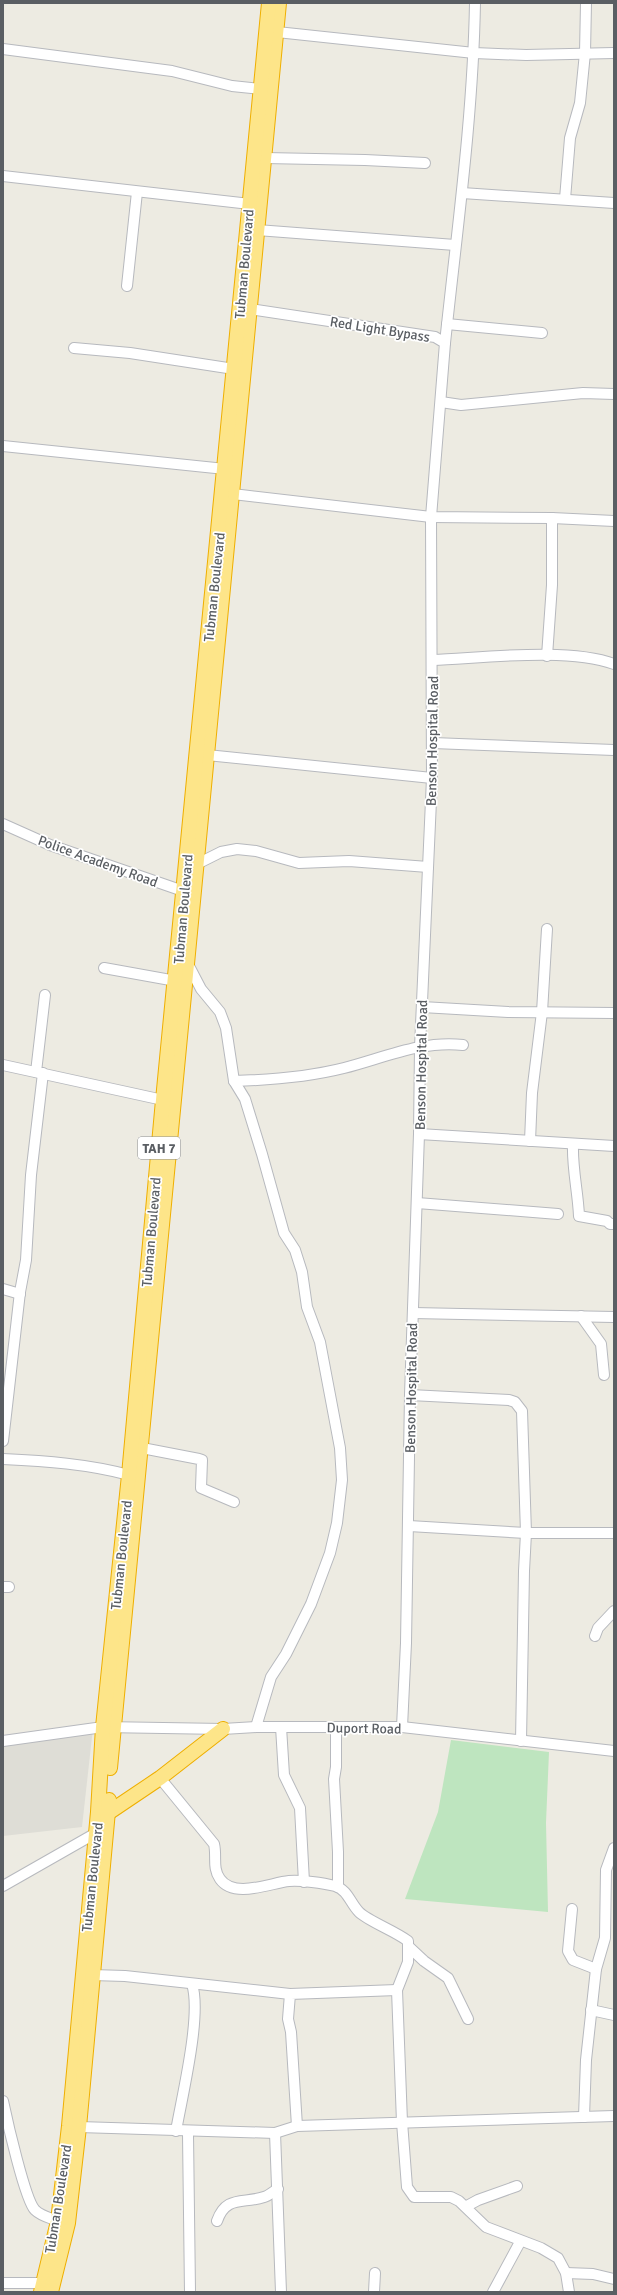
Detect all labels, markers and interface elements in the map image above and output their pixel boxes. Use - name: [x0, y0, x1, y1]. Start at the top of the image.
- street label: Tubman Boulevard: [231, 209, 258, 320]
- street label: Red Light Bypass: [329, 313, 431, 346]
- street label: Tubman Boulevard: [200, 532, 229, 643]
- street label: Benson Hospital Road: [423, 676, 442, 806]
- street label: Police Academy Road: [36, 832, 160, 891]
- street label: Tubman Boulevard: [170, 854, 197, 965]
- street label: Benson Hospital Road: [412, 1000, 431, 1130]
- road number: TAH 7: [138, 1137, 180, 1159]
- street label: Tubman Boulevard: [138, 1177, 165, 1288]
- street label: Benson Hospital Road: [402, 1323, 421, 1453]
- street label: Tubman Boulevard: [107, 1500, 136, 1611]
- street label: Duport Road: [326, 1719, 402, 1738]
- street label: Tubman Boulevard: [78, 1822, 107, 1933]
- street label: Tubman Boulevard: [42, 2143, 75, 2255]

